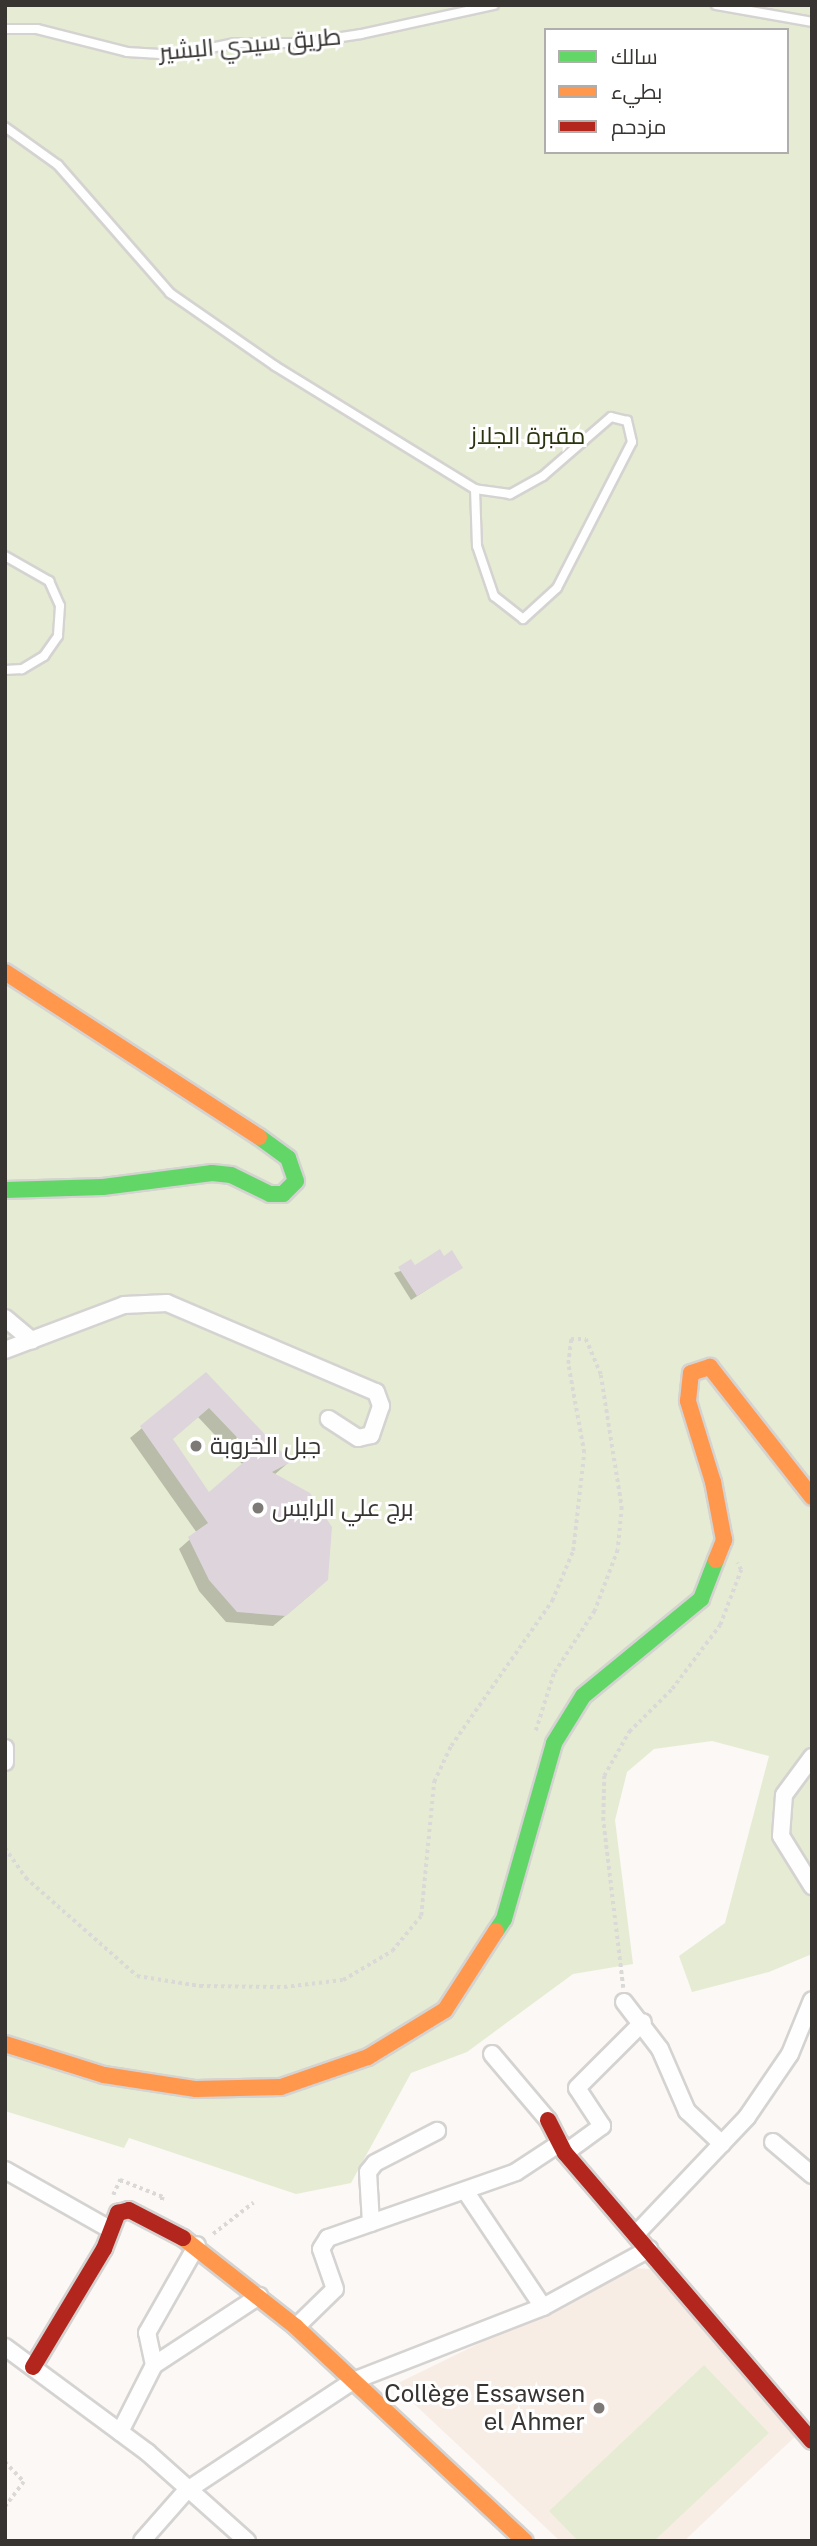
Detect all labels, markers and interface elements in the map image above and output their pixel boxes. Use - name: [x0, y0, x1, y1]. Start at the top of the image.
- street label: طريق سيدي البشير: [158, 22, 342, 66]
- legend: [544, 28, 789, 154]
- text: سالك: [611, 44, 658, 69]
- text: بطيء: [611, 79, 662, 104]
- text: مزدحم: [611, 114, 666, 139]
- park label: مقبرة الجلاز: [471, 422, 585, 450]
- place label: جبل الخروبة: [210, 1432, 321, 1460]
- marker: جبل الخروبة: [188, 1438, 204, 1454]
- place label: برج علي الرايس: [272, 1494, 414, 1522]
- marker: برج علي الرايس: [250, 1500, 266, 1516]
- place label: Collège Essawsen el Ahmer: [384, 2380, 585, 2436]
- marker: Collège Essawsen el Ahmer: [591, 2400, 607, 2416]

